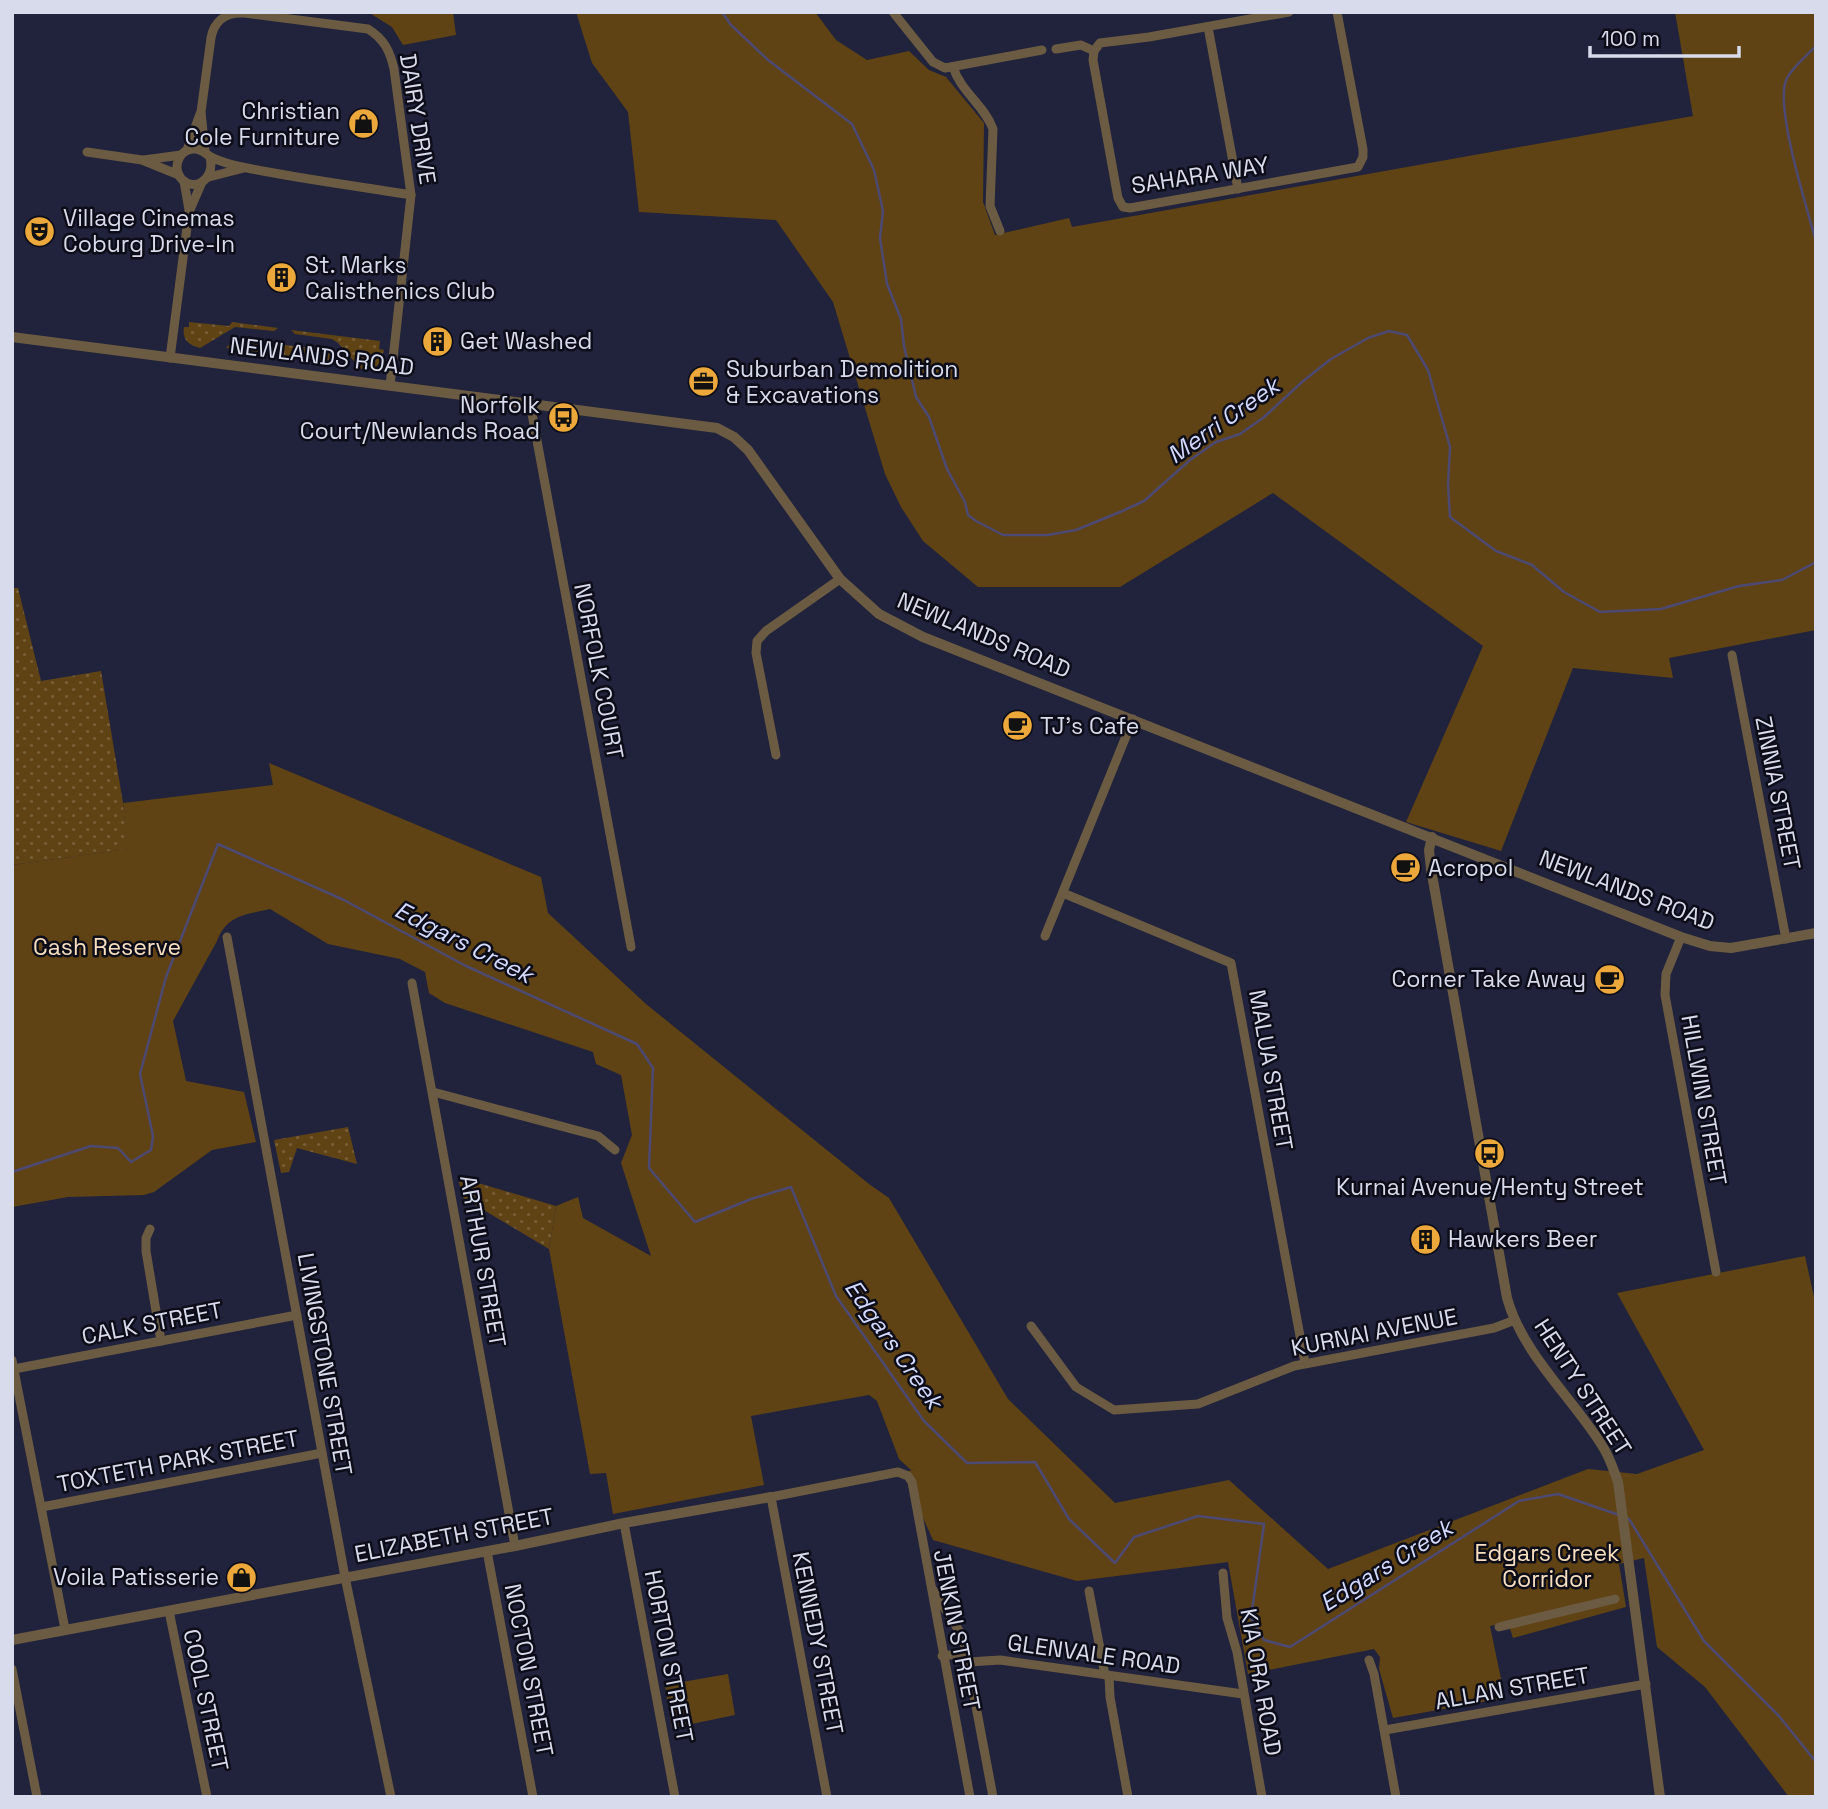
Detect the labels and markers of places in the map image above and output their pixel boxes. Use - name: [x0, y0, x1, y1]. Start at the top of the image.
- place label: Christian Cole Furniture: [184, 96, 340, 152]
- shop icon: Christian Cole Furniture: [346, 107, 380, 141]
- place label: Village Cinemas Coburg Drive-In: [63, 203, 235, 259]
- theatre icon: Village Cinemas Coburg Drive-In: [23, 214, 57, 248]
- place label: St. Marks Calisthenics Club: [305, 250, 495, 306]
- building icon: St. Marks Calisthenics Club: [265, 261, 299, 295]
- building icon: Get Washed: [420, 324, 454, 358]
- place label: Get Washed: [460, 326, 592, 356]
- place label: Suburban Demolition & Excavations: [726, 354, 958, 410]
- office icon: Suburban Demolition & Excavations: [686, 365, 720, 399]
- place label: Norfolk Court/Newlands Road: [300, 390, 540, 446]
- bus stop icon: Norfolk Court/Newlands Road: [546, 401, 580, 435]
- cafe icon: TJ's Cafe: [1000, 709, 1034, 743]
- place label: TJ's Cafe: [1040, 711, 1139, 741]
- cafe icon: Acropol: [1388, 851, 1422, 885]
- place label: Acropol: [1428, 853, 1513, 883]
- cafe icon: Corner Take Away: [1592, 962, 1626, 996]
- place label: Corner Take Away: [1391, 964, 1586, 994]
- bus stop icon: Kurnai Avenue/Henty Street: [1473, 1136, 1507, 1170]
- place label: Kurnai Avenue/Henty Street: [1336, 1172, 1644, 1202]
- building icon: Hawkers Beer: [1408, 1222, 1442, 1256]
- place label: Hawkers Beer: [1448, 1224, 1597, 1254]
- shop icon: Voila Patisserie: [225, 1560, 259, 1594]
- place label: Voila Patisserie: [53, 1562, 219, 1592]

